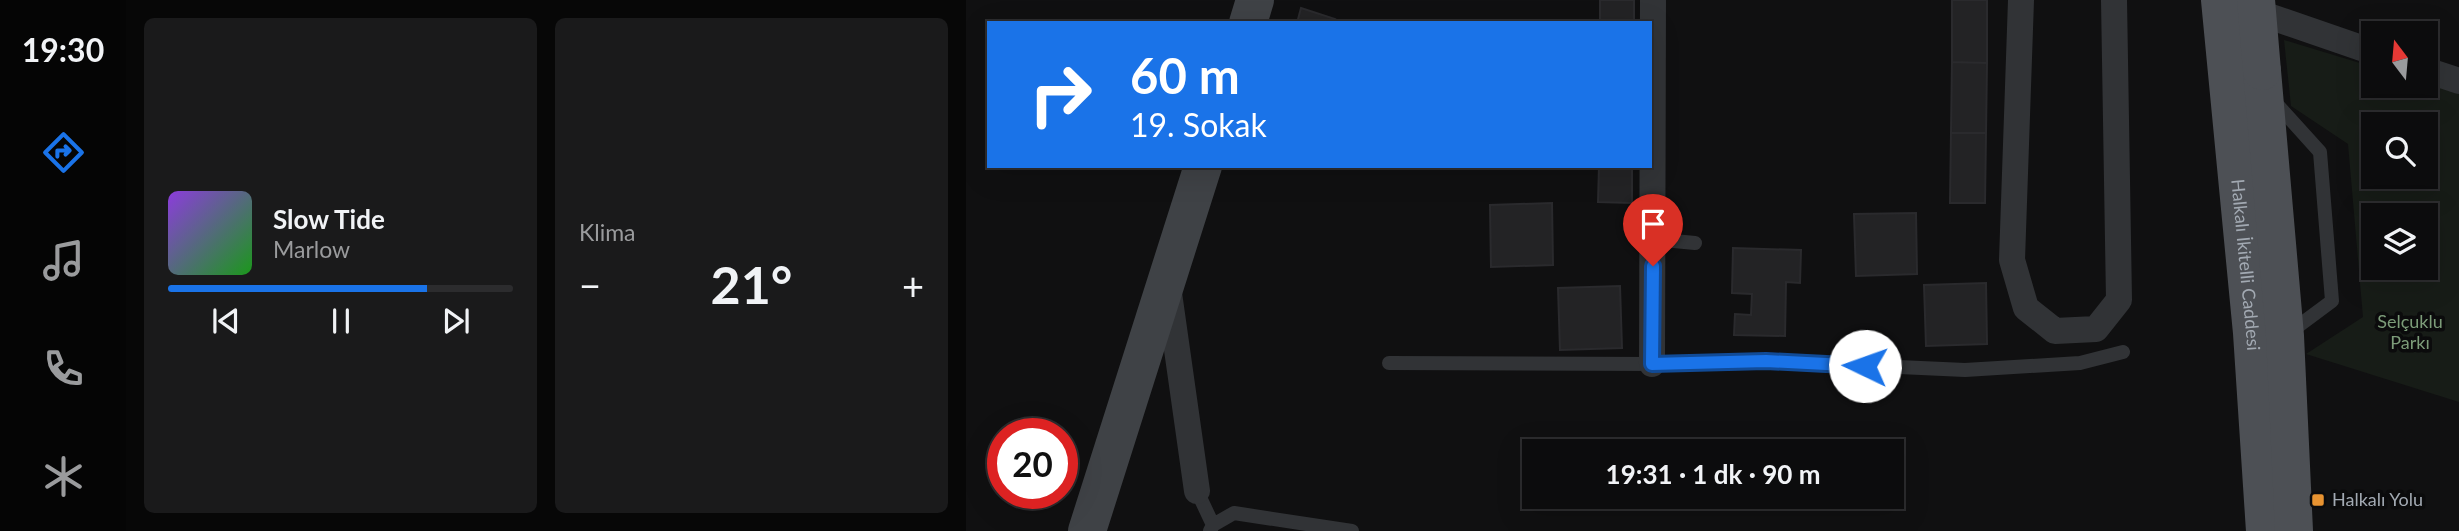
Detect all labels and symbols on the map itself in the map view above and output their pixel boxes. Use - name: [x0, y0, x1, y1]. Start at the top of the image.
- north arrow: [2361, 21, 2438, 98]
- street label: Halkalı İkitelli Caddesi: [2227, 178, 2265, 351]
- pin: [1623, 194, 1683, 266]
- park label: Selçuklu Parkı: [2377, 310, 2443, 353]
- position arrow: [1828, 329, 1902, 403]
- speed limit sign: 20: [987, 418, 1078, 509]
- place label: Halkalı Yolu: [2332, 488, 2423, 510]
- marker: Halkalı Yolu: [2310, 492, 2326, 508]

